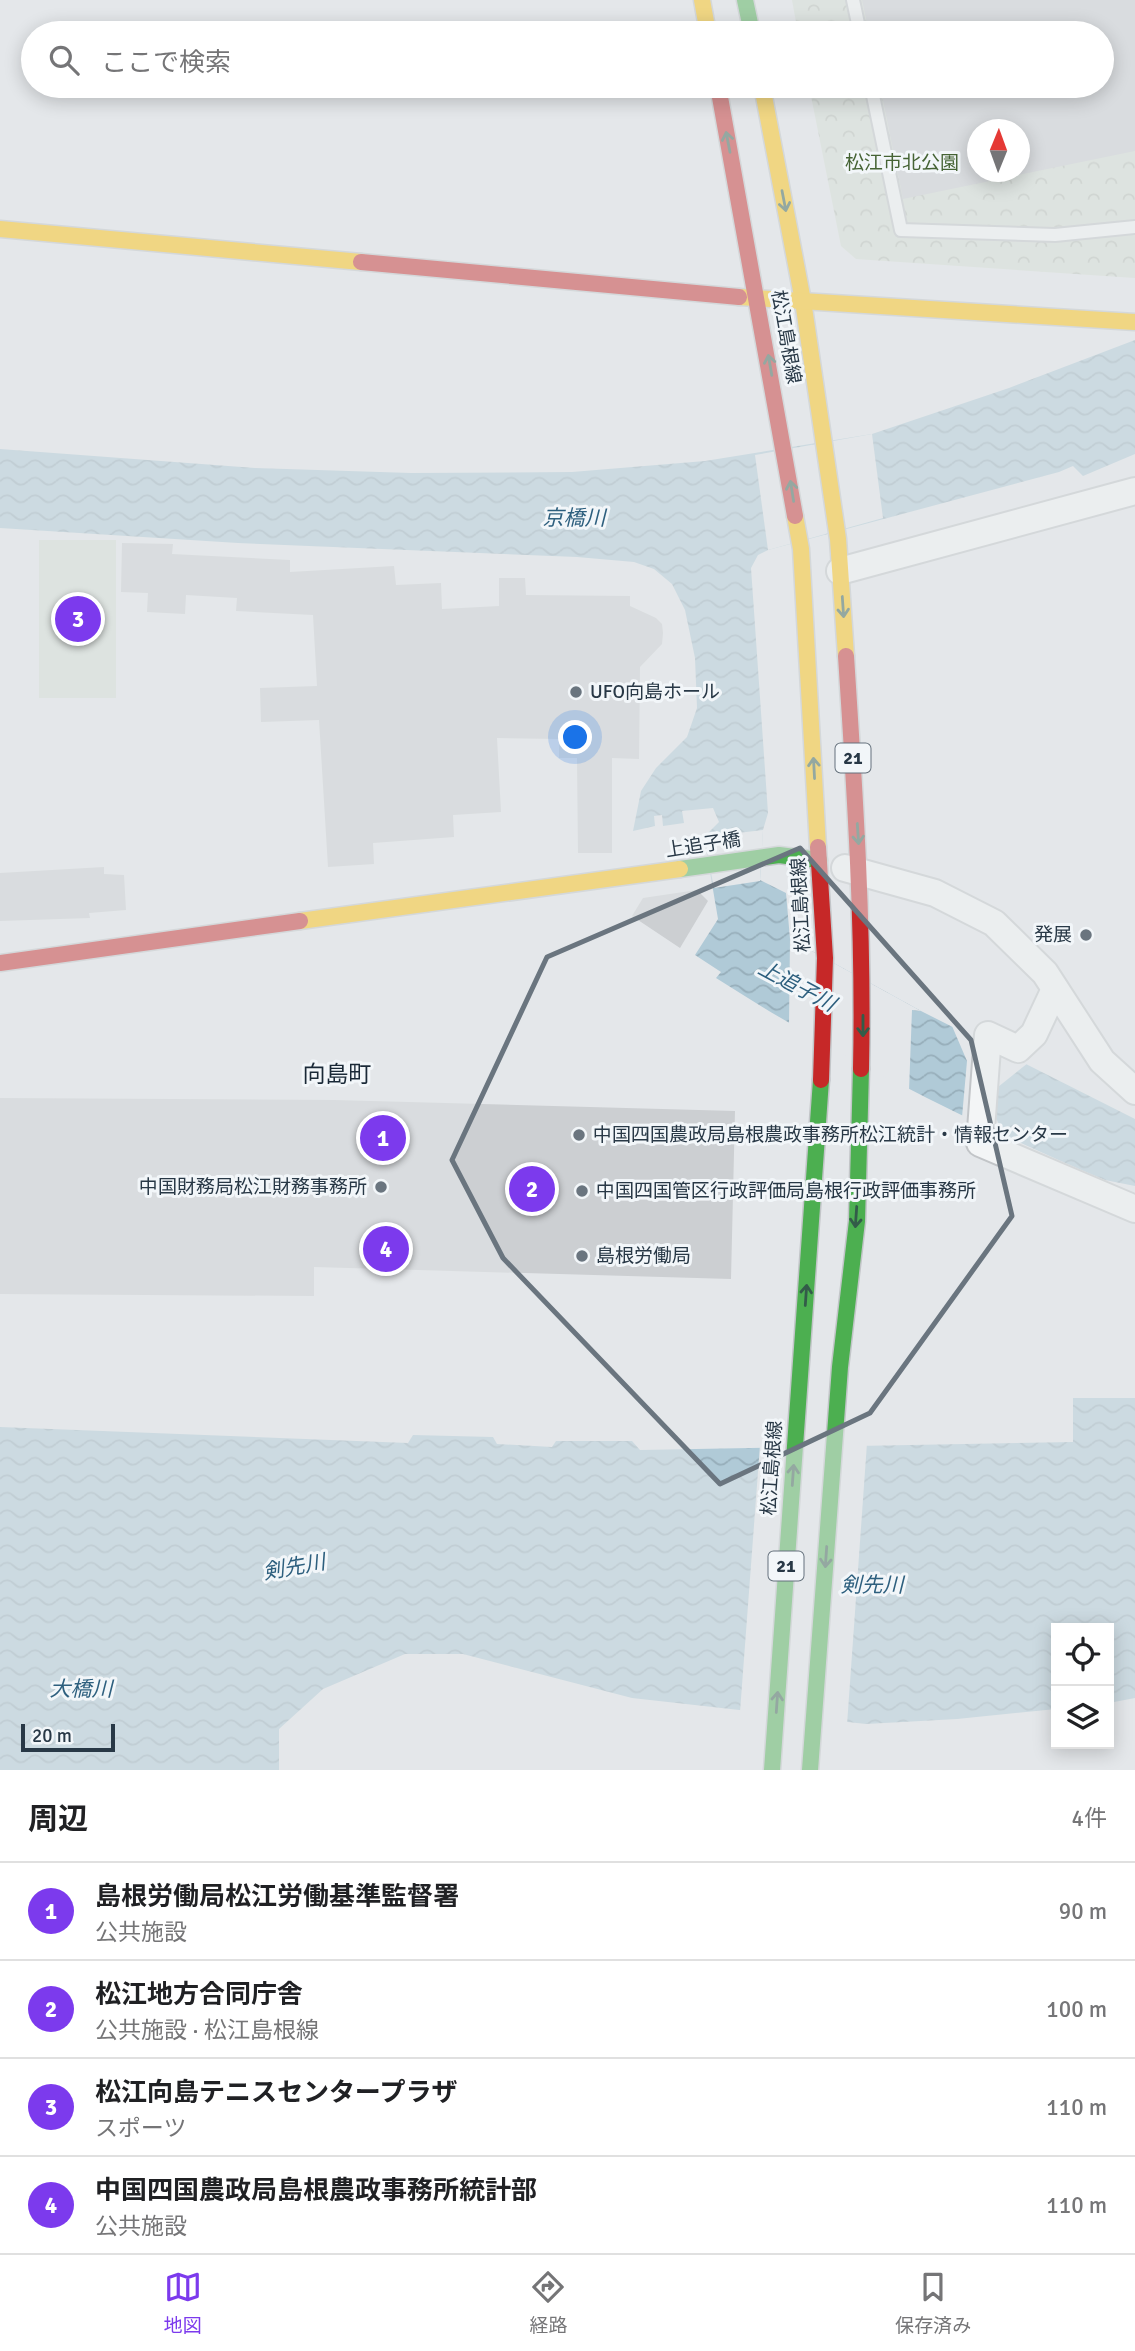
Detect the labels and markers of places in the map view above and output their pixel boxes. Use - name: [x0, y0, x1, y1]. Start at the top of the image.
- pin: 3: [55, 593, 101, 645]
- place label: UFO向島ホール: [590, 680, 720, 704]
- marker: UFO向島ホール: [568, 684, 584, 700]
- place label: 発展: [1034, 923, 1072, 947]
- marker: 発展: [1078, 927, 1094, 943]
- pin: 1: [360, 1112, 406, 1164]
- place label: 中国四国農政局島根農政事務所松江統計・情報センター: [593, 1123, 1068, 1147]
- marker: 中国四国農政局島根農政事務所松江統計・情報センター: [571, 1127, 587, 1143]
- pin: 2: [509, 1163, 555, 1215]
- place label: 中国財務局松江財務事務所: [139, 1175, 367, 1199]
- marker: 中国財務局松江財務事務所: [373, 1179, 389, 1195]
- place label: 中国四国管区行政評価局島根行政評価事務所: [596, 1179, 976, 1203]
- marker: 中国四国管区行政評価局島根行政評価事務所: [574, 1183, 590, 1199]
- pin: 4: [363, 1223, 409, 1275]
- place label: 島根労働局: [596, 1244, 691, 1268]
- marker: 島根労働局: [574, 1248, 590, 1264]

